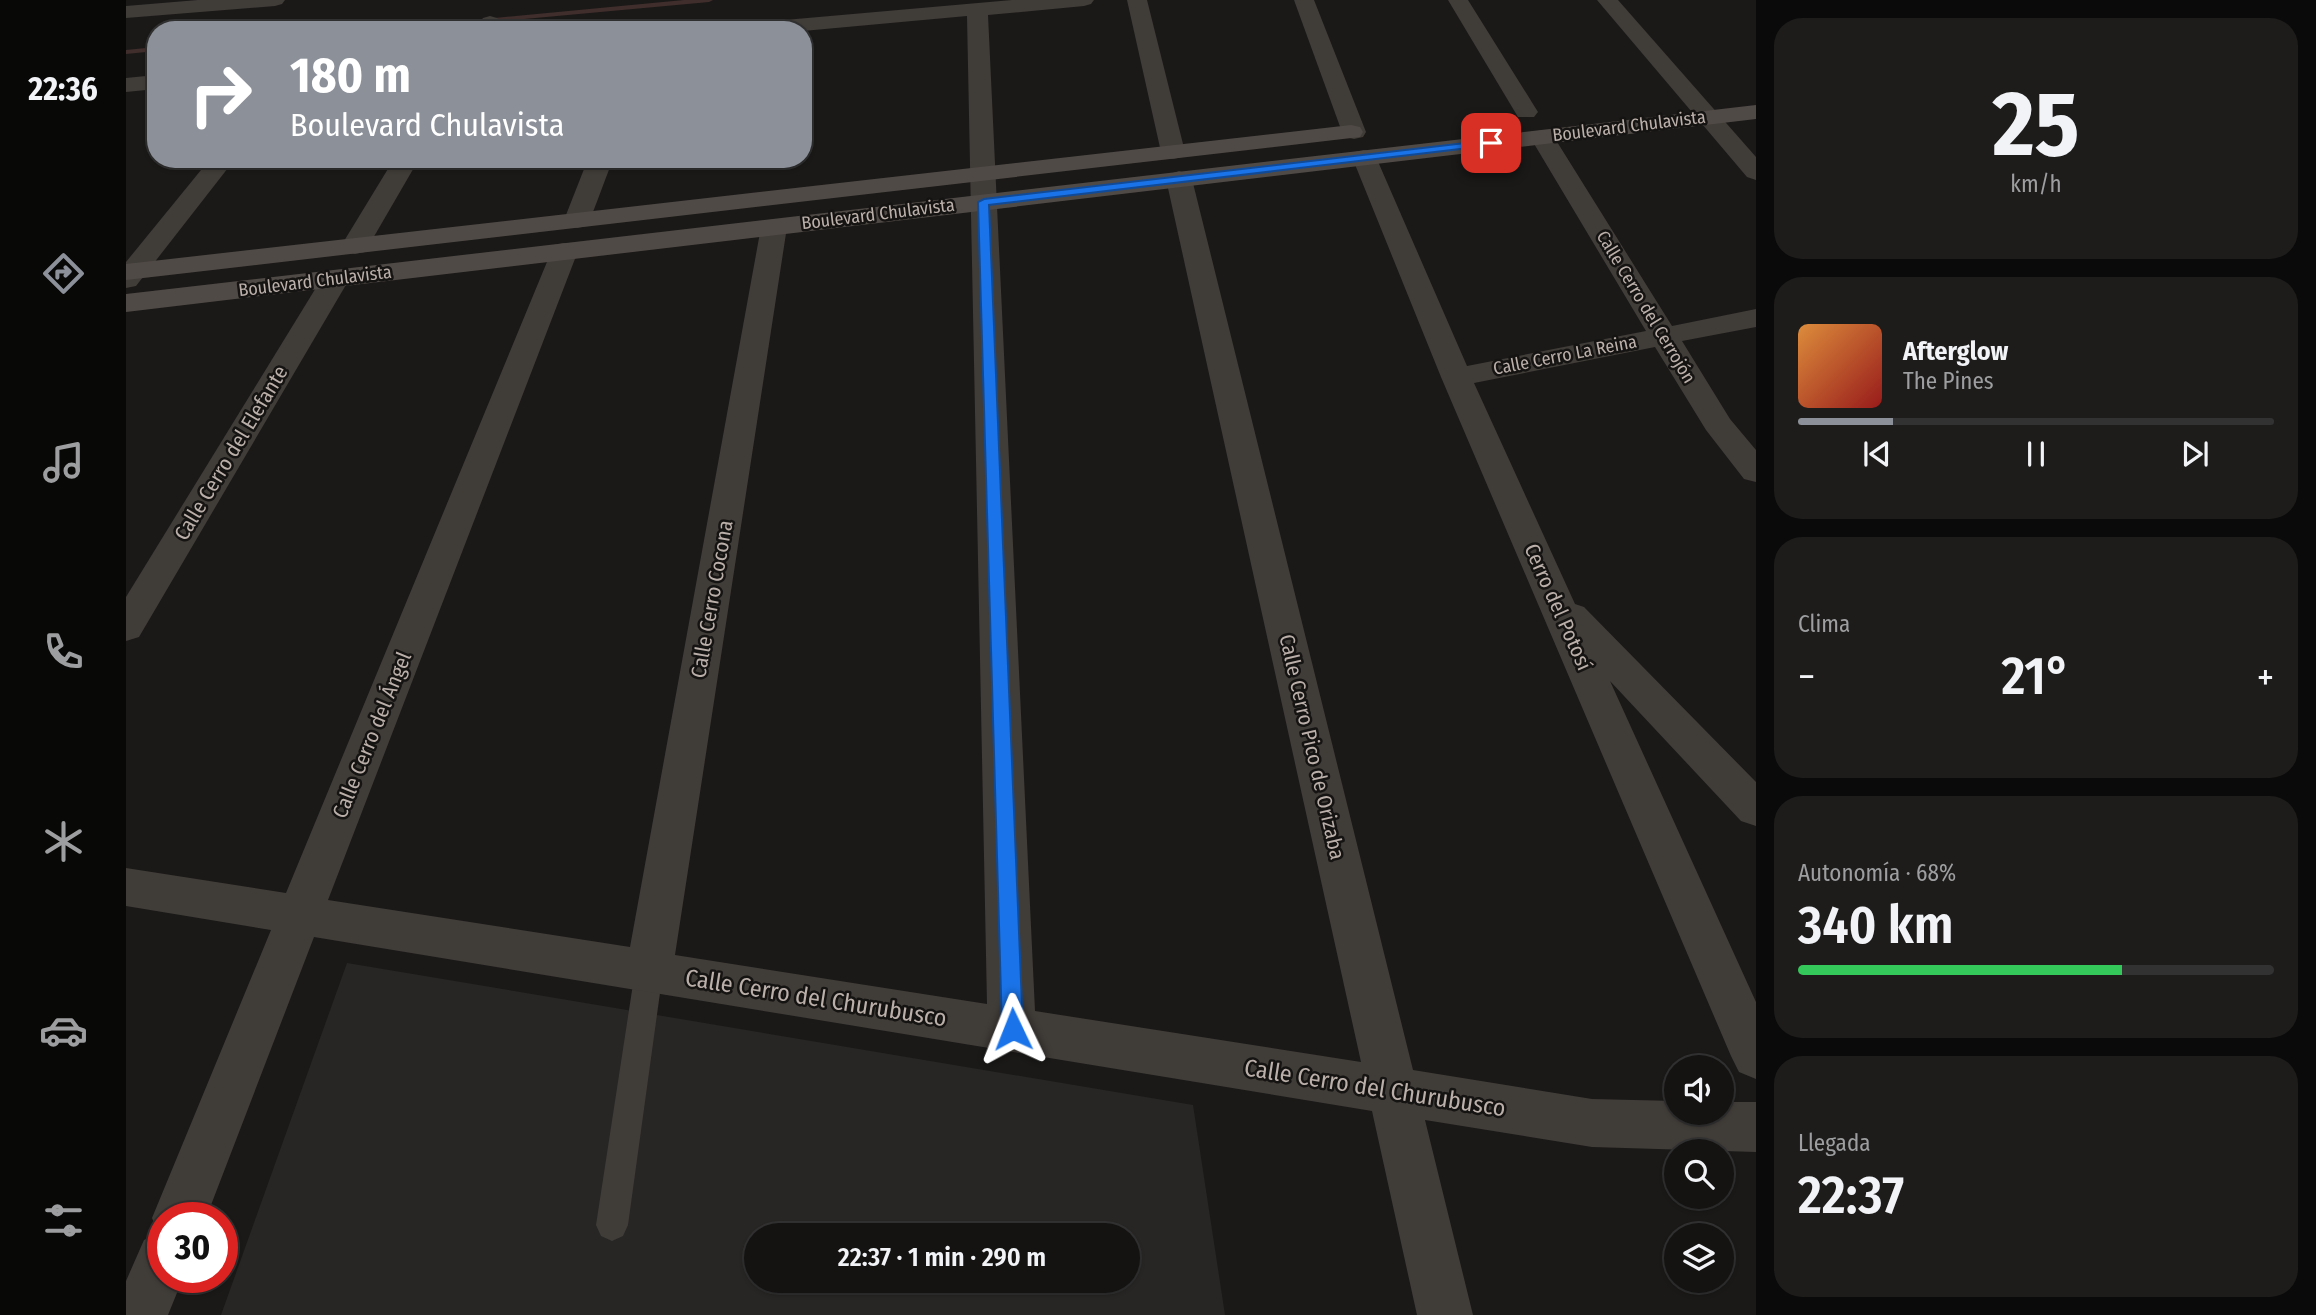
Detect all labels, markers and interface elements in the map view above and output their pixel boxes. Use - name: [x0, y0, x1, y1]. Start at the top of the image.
- text: 180 m: [290, 46, 411, 105]
- icon: right: [175, 49, 266, 140]
- text: 22:36: [28, 70, 98, 108]
- text: 25: [1993, 70, 2079, 179]
- text: Boulevard Chulavista: [290, 106, 564, 144]
- street label: Boulevard Chulavista: [1551, 106, 1707, 146]
- pin: [1461, 113, 1521, 173]
- icon: arrive: [1472, 124, 1510, 162]
- text: km/h: [2010, 170, 2062, 198]
- street label: Boulevard Chulavista: [800, 194, 956, 234]
- street label: Calle Cerro del Cerrojón: [1592, 227, 1700, 387]
- icon: directions: [39, 249, 88, 298]
- street label: Boulevard Chulavista: [237, 261, 393, 301]
- street label: Calle Cerro La Reina: [1491, 330, 1639, 380]
- text: Afterglow: [1903, 336, 2008, 367]
- street label: Calle Cerro del Elefante: [169, 361, 293, 545]
- text: The Pines: [1903, 367, 1994, 395]
- icon: previous: [1858, 435, 1896, 473]
- icon: pause: [2017, 435, 2055, 473]
- icon: next: [2176, 435, 2214, 473]
- icon: music: [39, 438, 88, 487]
- street label: Calle Cerro Cocona: [685, 518, 739, 680]
- street label: Cerro del Potosí: [1518, 540, 1598, 674]
- text: Clima: [1798, 610, 1850, 638]
- icon: phone: [39, 627, 88, 676]
- street label: Calle Cerro Pico de Orizaba: [1273, 632, 1351, 862]
- text: 21°: [2001, 645, 2070, 708]
- street label: Calle Cerro del Ángel: [327, 648, 417, 822]
- text: −: [1798, 654, 1815, 700]
- text: +: [2257, 654, 2274, 700]
- icon: climate: [39, 817, 88, 866]
- text: Autonomía · 68%: [1798, 859, 1956, 887]
- text: 340 km: [1798, 894, 1953, 957]
- street label: Calle Cerro del Churubusco: [683, 964, 949, 1032]
- position arrow: [976, 992, 1050, 1066]
- icon: car: [39, 1006, 88, 1055]
- street label: Calle Cerro del Churubusco: [1242, 1054, 1508, 1122]
- map controls: [1664, 1055, 1734, 1293]
- button: sound: [1664, 1055, 1734, 1125]
- text: Llegada: [1798, 1129, 1870, 1157]
- button: search: [1664, 1139, 1734, 1209]
- text: 22:37: [1798, 1164, 1904, 1227]
- icon: filters: [39, 1196, 88, 1245]
- speed limit sign: 30: [147, 1202, 238, 1293]
- button: layers: [1664, 1223, 1734, 1293]
- text: 22:37 · 1 min · 290 m: [838, 1242, 1046, 1273]

